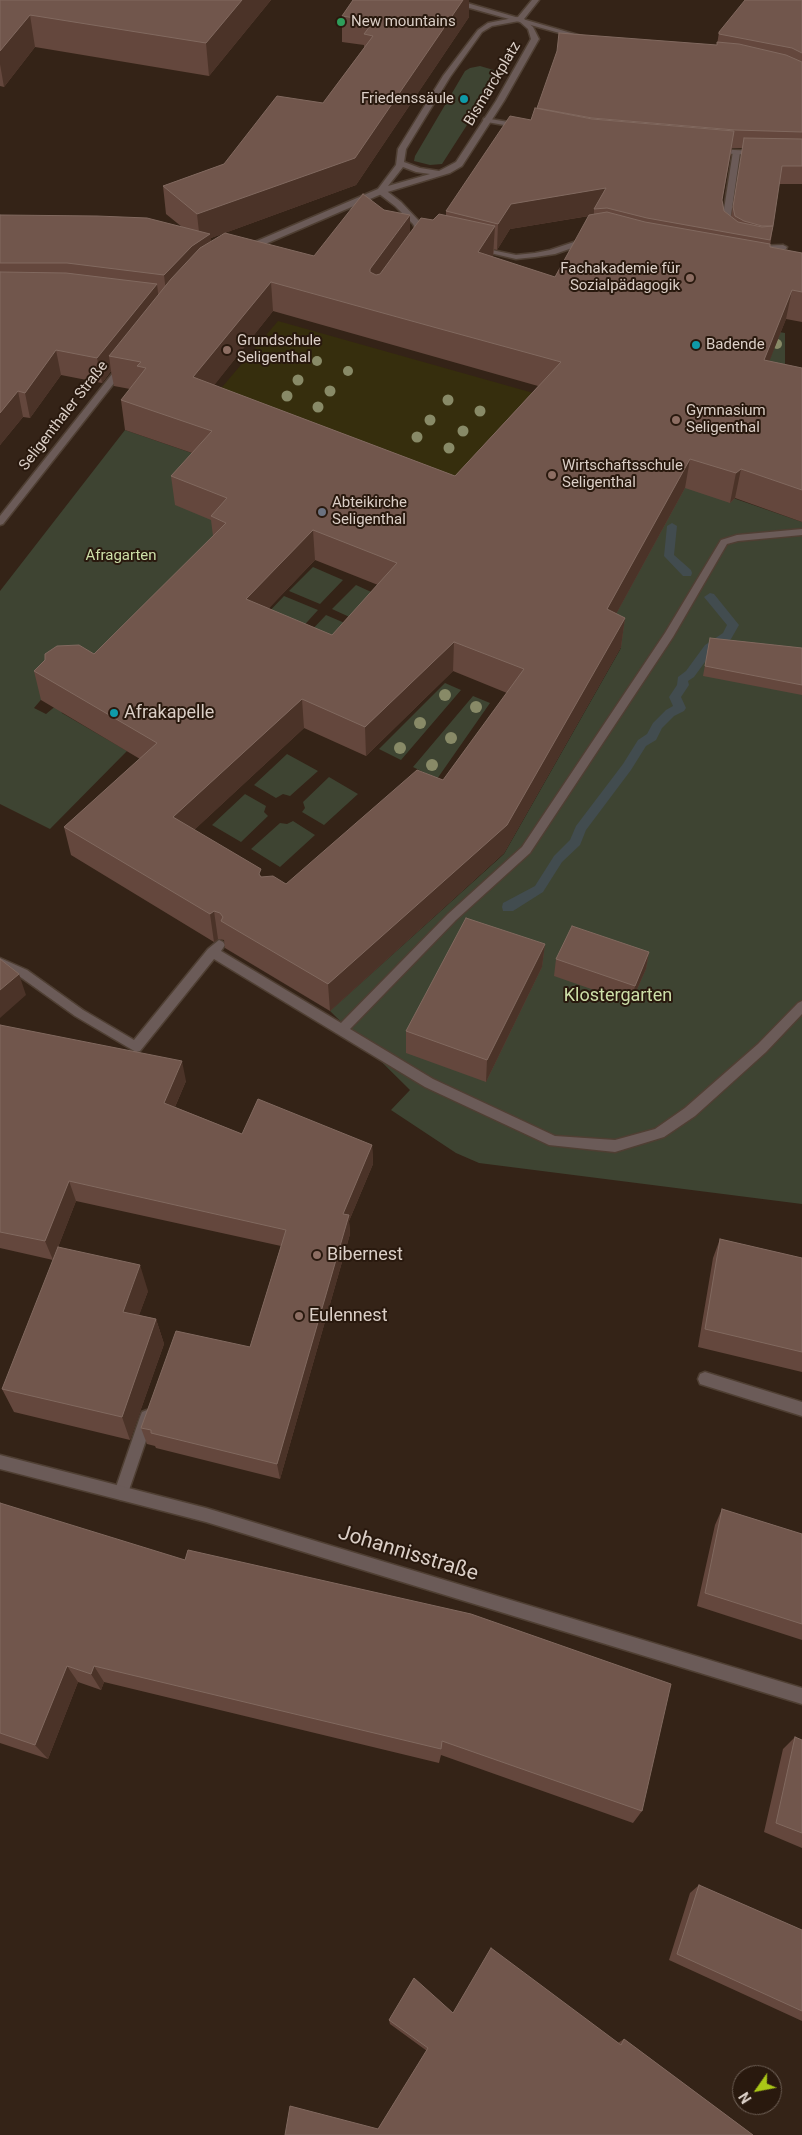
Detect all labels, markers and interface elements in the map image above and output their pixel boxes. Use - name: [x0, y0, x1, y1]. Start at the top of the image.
- place label: New mountains: [351, 13, 456, 31]
- marker: New mountains: [335, 16, 347, 28]
- street label: Bismarckplatz: [461, 39, 525, 129]
- place label: Friedenssäule: [361, 90, 454, 108]
- marker: Friedenssäule: [458, 93, 470, 105]
- place label: Fachakademie für Sozialpädagogik: [560, 260, 680, 295]
- marker: Fachakademie für Sozialpädagogik: [684, 272, 696, 284]
- place label: Grundschule Seligenthal: [237, 332, 321, 367]
- place label: Badende: [706, 336, 765, 354]
- marker: Badende: [690, 339, 702, 351]
- marker: Grundschule Seligenthal: [221, 344, 233, 356]
- street label: Seligenthaler Straße: [16, 358, 112, 474]
- place label: Gymnasium Seligenthal: [686, 402, 766, 437]
- marker: Gymnasium Seligenthal: [670, 414, 682, 426]
- place label: Wirtschaftsschule Seligenthal: [562, 457, 683, 492]
- marker: Wirtschaftsschule Seligenthal: [546, 469, 558, 481]
- place label: Abteikirche Seligenthal: [332, 494, 407, 529]
- marker: Abteikirche Seligenthal: [316, 506, 328, 518]
- park label: Afragarten: [85, 547, 157, 565]
- place label: Afrakapelle: [124, 702, 214, 724]
- marker: Afrakapelle: [108, 707, 120, 719]
- park label: Klostergarten: [564, 985, 672, 1007]
- place label: Bibernest: [327, 1244, 403, 1266]
- marker: Bibernest: [311, 1249, 323, 1261]
- place label: Eulennest: [309, 1305, 388, 1327]
- marker: Eulennest: [293, 1310, 305, 1322]
- street label: Johannisstraße: [335, 1521, 481, 1587]
- north arrow: [732, 2065, 782, 2115]
- text: N: [736, 2089, 755, 2106]

